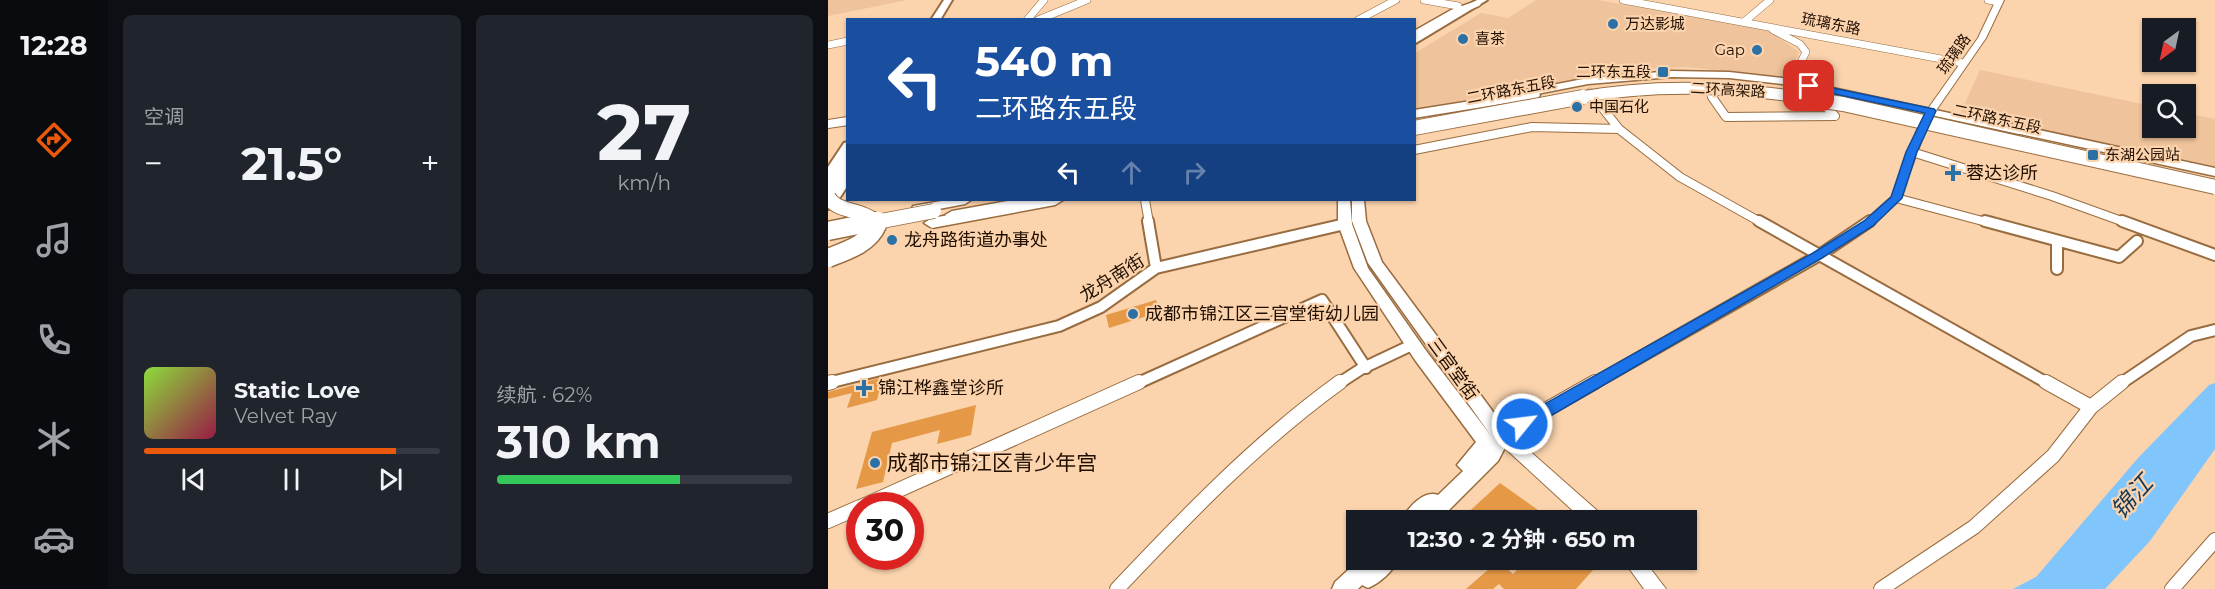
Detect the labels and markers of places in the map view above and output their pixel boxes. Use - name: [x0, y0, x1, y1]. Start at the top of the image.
- place label: 万达影城: [1625, 14, 1685, 33]
- marker: 万达影城: [1606, 17, 1620, 31]
- place label: 喜茶: [1475, 29, 1505, 48]
- marker: 喜茶: [1456, 32, 1470, 46]
- place label: Gap: [1714, 40, 1745, 59]
- marker: Gap: [1750, 43, 1764, 57]
- pin: [1783, 60, 1834, 111]
- place label: 二环东五段: [1576, 62, 1651, 81]
- marker: 二环东五段: [1656, 65, 1670, 79]
- place label: 中国石化: [1589, 97, 1649, 116]
- marker: 中国石化: [1570, 100, 1584, 114]
- place label: 东湖公园站: [2105, 145, 2180, 164]
- marker: 东湖公园站: [2086, 148, 2100, 162]
- place label: 蓉达诊所: [1966, 162, 2038, 184]
- marker: 蓉达诊所: [1944, 164, 1962, 182]
- place label: 龙舟路街道办事处: [904, 229, 1048, 251]
- marker: 龙舟路街道办事处: [885, 233, 899, 247]
- place label: 成都市锦江区三官堂街幼儿园: [1145, 303, 1379, 325]
- marker: 成都市锦江区三官堂街幼儿园: [1126, 307, 1140, 321]
- place label: 锦江桦鑫堂诊所: [878, 377, 1004, 399]
- marker: 锦江桦鑫堂诊所: [855, 379, 873, 397]
- place label: 成都市锦江区青少年宫: [887, 450, 1097, 475]
- marker: 成都市锦江区青少年宫: [868, 456, 882, 470]

